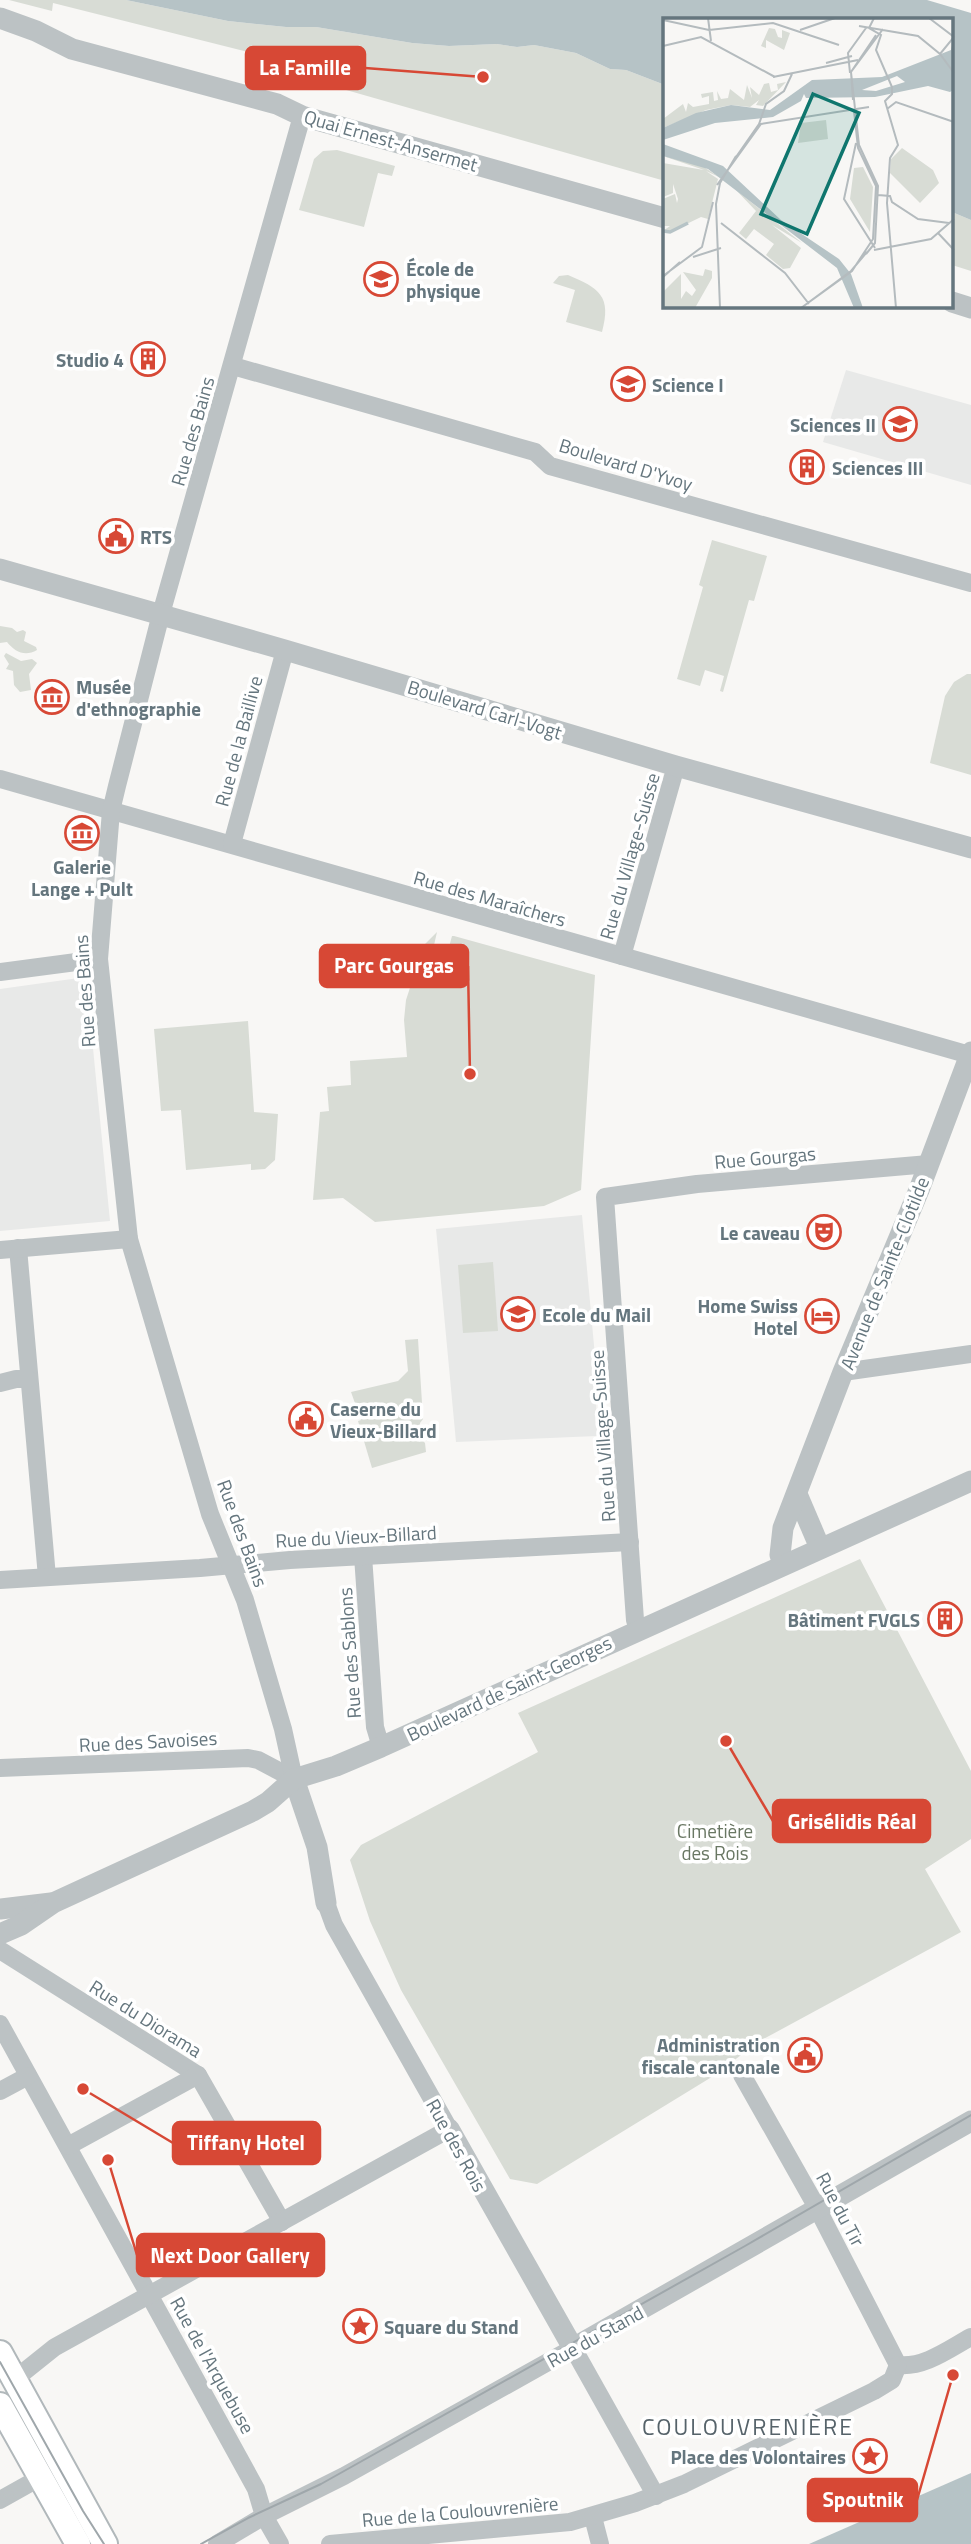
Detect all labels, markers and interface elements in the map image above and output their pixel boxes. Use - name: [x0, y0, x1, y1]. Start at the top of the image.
- inset map: [663, 18, 954, 308]
- callout: La Famille: [246, 47, 365, 89]
- text: La Famille: [259, 51, 351, 83]
- street label: Quai Ernest-Ansermet: [301, 101, 481, 179]
- place label: École de physique: [406, 254, 481, 305]
- school or university icon: École de physique: [362, 260, 400, 298]
- building icon: Studio 4: [129, 340, 167, 378]
- place label: Studio 4: [56, 345, 124, 374]
- school or university icon: Science I: [609, 365, 647, 403]
- place label: Science I: [652, 370, 724, 399]
- street label: Rue des Bains: [163, 373, 221, 489]
- school or university icon: Sciences II: [881, 405, 919, 443]
- place label: Sciences II: [790, 410, 876, 439]
- street label: Boulevard D'Yvoy: [556, 430, 696, 498]
- building icon: Sciences III: [788, 448, 826, 486]
- place label: Sciences III: [832, 453, 923, 482]
- public building icon: RTS: [97, 517, 135, 555]
- place label: RTS: [140, 522, 172, 551]
- place label: Musée d'ethnographie: [76, 672, 201, 723]
- street label: Rue de la Baillive: [207, 672, 269, 810]
- street label: Boulevard Carl-Vogt: [404, 672, 566, 746]
- museum icon: Musée d'ethnographie: [33, 678, 71, 716]
- street label: Rue du Village-Suisse: [591, 769, 667, 943]
- museum icon: Galerie Lange + Pult: [63, 814, 101, 852]
- place label: Galerie Lange + Pult: [31, 852, 133, 903]
- street label: Rue des Maraîchers: [410, 862, 570, 934]
- street label: Rue des Bains: [66, 934, 102, 1048]
- callout: Parc Gourgas: [320, 945, 468, 987]
- text: Parc Gourgas: [334, 949, 454, 981]
- street label: Rue Gourgas: [713, 1138, 817, 1176]
- street label: Avenue de Sainte-Clotilde: [832, 1172, 936, 1374]
- theatre icon: Le caveau: [805, 1213, 843, 1251]
- place label: Le caveau: [720, 1218, 800, 1247]
- place label: Home Swiss Hotel: [698, 1291, 798, 1342]
- school or university icon: Ecole du Mail: [499, 1295, 537, 1333]
- hotel icon: Home Swiss Hotel: [803, 1297, 841, 1335]
- place label: Ecole du Mail: [542, 1300, 651, 1329]
- street label: Rue du Village-Suisse: [582, 1349, 622, 1523]
- place label: Caserne du Vieux-Billard: [330, 1394, 437, 1445]
- public building icon: Caserne du Vieux-Billard: [287, 1400, 325, 1438]
- street label: Rue des Bains: [210, 1475, 276, 1591]
- street label: Rue du Vieux-Billard: [275, 1517, 437, 1555]
- street label: Rue des Sablons: [330, 1586, 368, 1720]
- building icon: Bâtiment FVGLS: [926, 1600, 964, 1638]
- place label: Bâtiment FVGLS: [787, 1605, 920, 1634]
- street label: Boulevard de Saint-Georges: [402, 1628, 616, 1748]
- street label: Rue des Savoises: [78, 1723, 218, 1759]
- callout: Grisélidis Réal: [773, 1800, 930, 1842]
- text: Grisélidis Réal: [787, 1805, 917, 1837]
- park label: Cimetière des Rois: [677, 1816, 753, 1867]
- street label: Rue du Diorama: [84, 1972, 208, 2064]
- place label: Administration fiscale cantonale: [641, 2030, 780, 2081]
- public building icon: Administration fiscale cantonale: [786, 2036, 824, 2074]
- street label: Rue des Rois: [419, 2093, 495, 2197]
- callout: Tiffany Hotel: [173, 2122, 320, 2164]
- text: Tiffany Hotel: [187, 2126, 305, 2158]
- street label: Rue du Tir: [809, 2167, 873, 2252]
- callout: Next Door Gallery: [137, 2234, 324, 2276]
- text: Next Door Gallery: [150, 2239, 310, 2271]
- street label: Rue de l'Arquebuse: [163, 2291, 263, 2439]
- street label: Rue du Stand: [541, 2298, 649, 2374]
- place icon: Square du Stand: [341, 2307, 379, 2345]
- place label: Square du Stand: [384, 2312, 519, 2341]
- district label: COULOUVRENIÈRE: [642, 2409, 854, 2444]
- place icon: Place des Volontaires: [851, 2437, 889, 2475]
- place label: Place des Volontaires: [670, 2442, 846, 2471]
- callout: Spoutnik: [808, 2479, 917, 2521]
- text: Spoutnik: [822, 2483, 904, 2515]
- street label: Rue de la Coulouvrenière: [360, 2488, 560, 2534]

